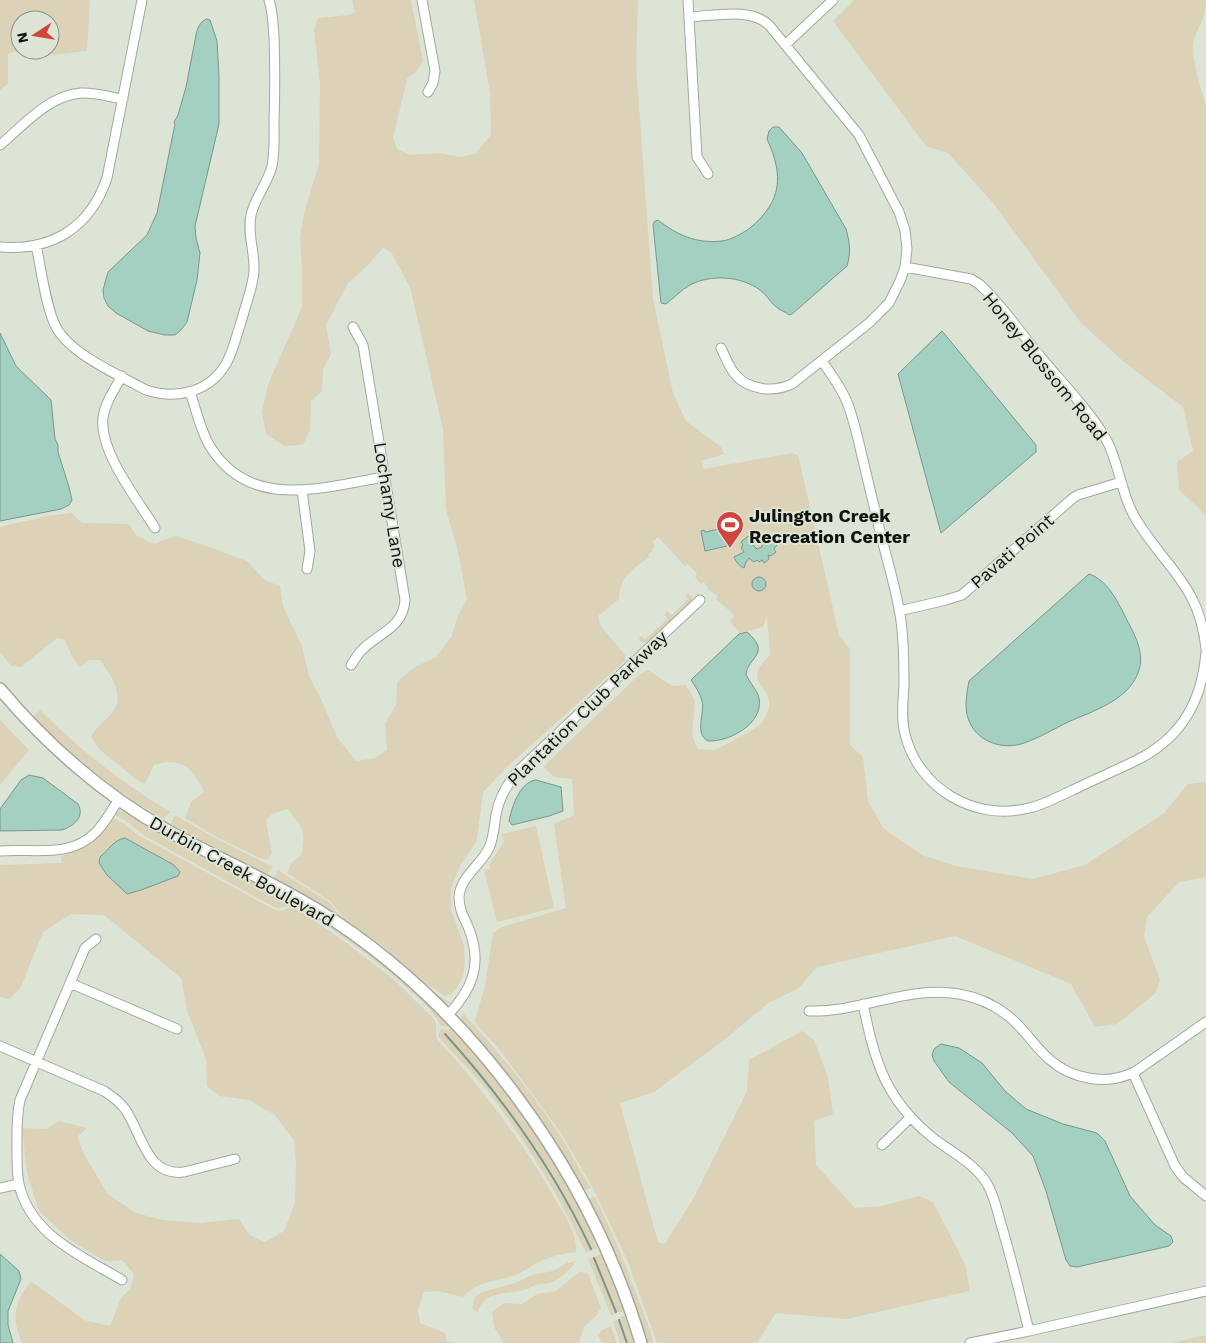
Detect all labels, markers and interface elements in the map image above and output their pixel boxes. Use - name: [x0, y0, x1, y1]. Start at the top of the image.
- north arrow: [10, 10, 60, 60]
- text: N: [13, 31, 31, 44]
- street label: Honey Blossom Road: [979, 288, 1111, 444]
- street label: Lochamy Lane: [370, 441, 410, 569]
- place label: Julington Creek Recreation Center: [749, 505, 910, 547]
- street label: Pavati Point: [966, 509, 1058, 593]
- sports icon: Julington Creek Recreation Center: [715, 510, 745, 549]
- street label: Plantation Club Parkway: [503, 625, 672, 790]
- street label: Durbin Creek Boulevard: [146, 811, 338, 931]

